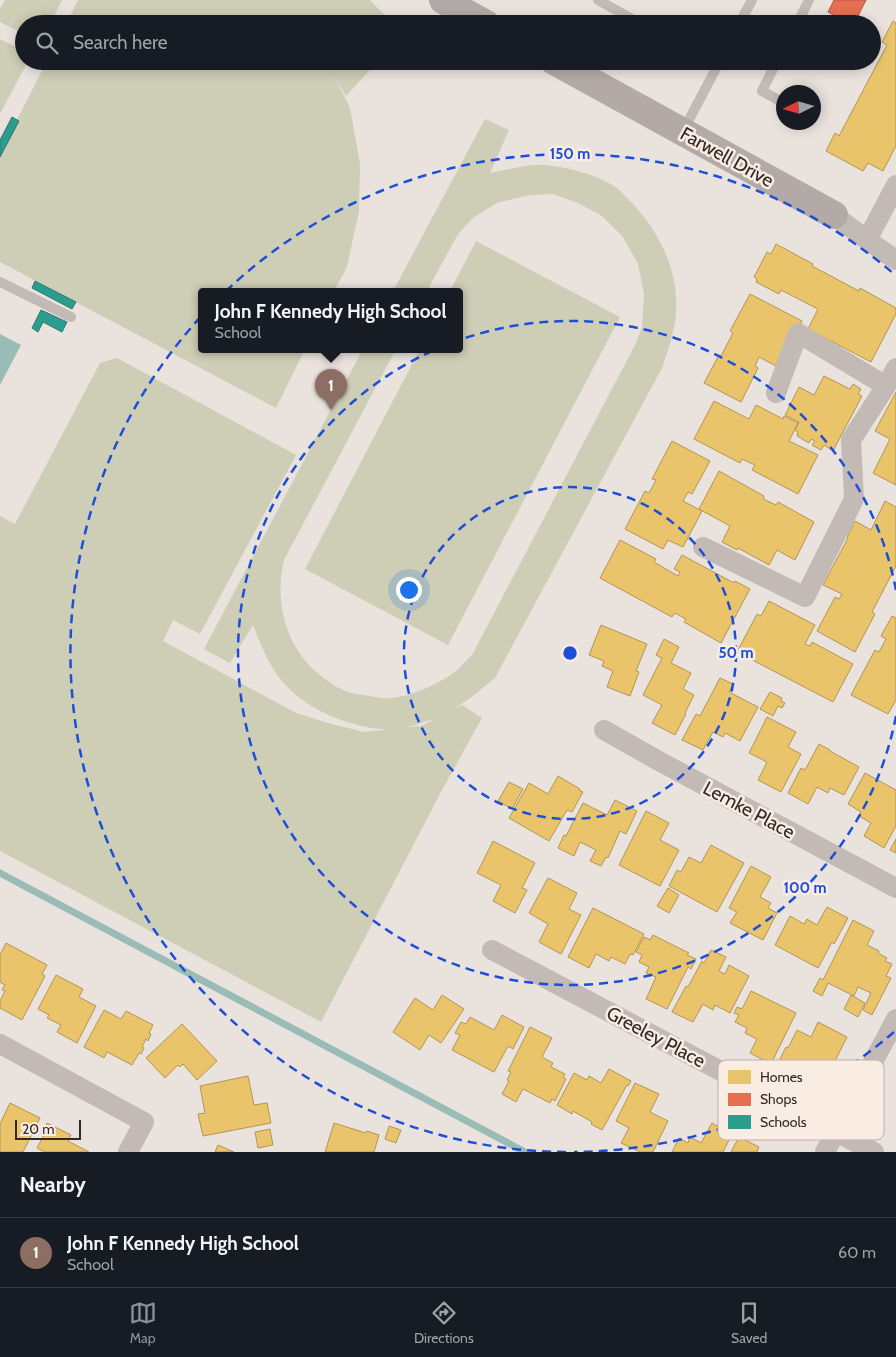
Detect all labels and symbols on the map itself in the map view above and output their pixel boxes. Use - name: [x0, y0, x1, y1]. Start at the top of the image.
- north arrow: [776, 85, 821, 130]
- street label: Farwell Drive: [676, 122, 778, 192]
- text: 150 m: [550, 145, 590, 163]
- pin: 1: [315, 369, 347, 410]
- your location: [396, 577, 422, 603]
- centre of rings: [561, 644, 579, 662]
- text: 50 m: [718, 644, 754, 662]
- street label: Lemke Place: [699, 776, 799, 844]
- text: 100 m: [783, 879, 827, 897]
- street label: Greeley Place: [603, 1001, 709, 1073]
- legend: [718, 1060, 884, 1140]
- text: Homes: [760, 1068, 803, 1086]
- text: Shops: [760, 1090, 797, 1108]
- text: Schools: [760, 1113, 807, 1131]
- scale bar: [15, 1117, 81, 1140]

